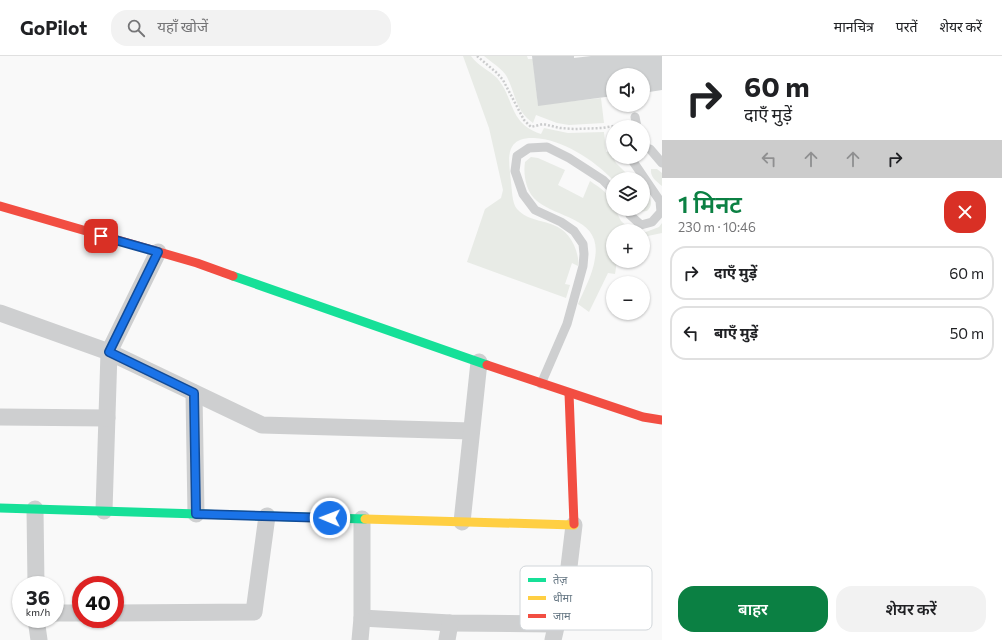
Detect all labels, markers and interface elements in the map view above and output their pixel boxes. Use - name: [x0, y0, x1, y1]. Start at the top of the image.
- search box: [111, 10, 391, 46]
- text: GoPilot: [20, 16, 87, 39]
- icon: search: [125, 17, 147, 39]
- text: यहाँ खोजें: [157, 17, 208, 35]
- text: मानचित्र: [834, 18, 874, 35]
- text: परतें: [896, 18, 917, 35]
- text: शेयर करें: [939, 18, 982, 35]
- map controls: [606, 68, 650, 320]
- button: sound: [606, 68, 650, 112]
- text: 60 m: [744, 69, 810, 103]
- icon: right: [678, 72, 730, 124]
- text: दाएँ मुड़ें: [744, 103, 792, 125]
- button: search: [606, 120, 650, 164]
- icon: left: [758, 148, 780, 170]
- icon: ahead: [800, 148, 822, 170]
- icon: ahead: [842, 148, 864, 170]
- icon: right: [884, 148, 906, 170]
- button: layers: [606, 172, 650, 216]
- text: 1 मिनट: [678, 189, 742, 218]
- button: close: [944, 191, 986, 233]
- pin: [84, 219, 118, 253]
- text: 230 m · 10:46: [678, 219, 756, 235]
- button: +: [606, 224, 650, 268]
- icon: arrive: [90, 225, 112, 247]
- icon: right: [680, 262, 702, 284]
- text: दाएँ मुड़ें: [714, 263, 757, 281]
- text: 60 m: [949, 264, 984, 282]
- button: −: [606, 276, 650, 320]
- icon: left: [680, 322, 702, 344]
- text: बाएँ मुड़ें: [714, 323, 758, 341]
- text: 50 m: [950, 324, 984, 342]
- position arrow: [309, 497, 351, 539]
- legend: [520, 566, 652, 630]
- text: तेज़: [553, 573, 568, 586]
- speed limit sign: 40: [72, 576, 124, 628]
- text: 36: [26, 585, 50, 609]
- button: बाहर: [678, 586, 828, 632]
- button: शेयर करें: [836, 586, 986, 632]
- text: धीमा: [553, 591, 572, 604]
- text: km/h: [26, 606, 50, 618]
- text: जाम: [553, 609, 571, 622]

